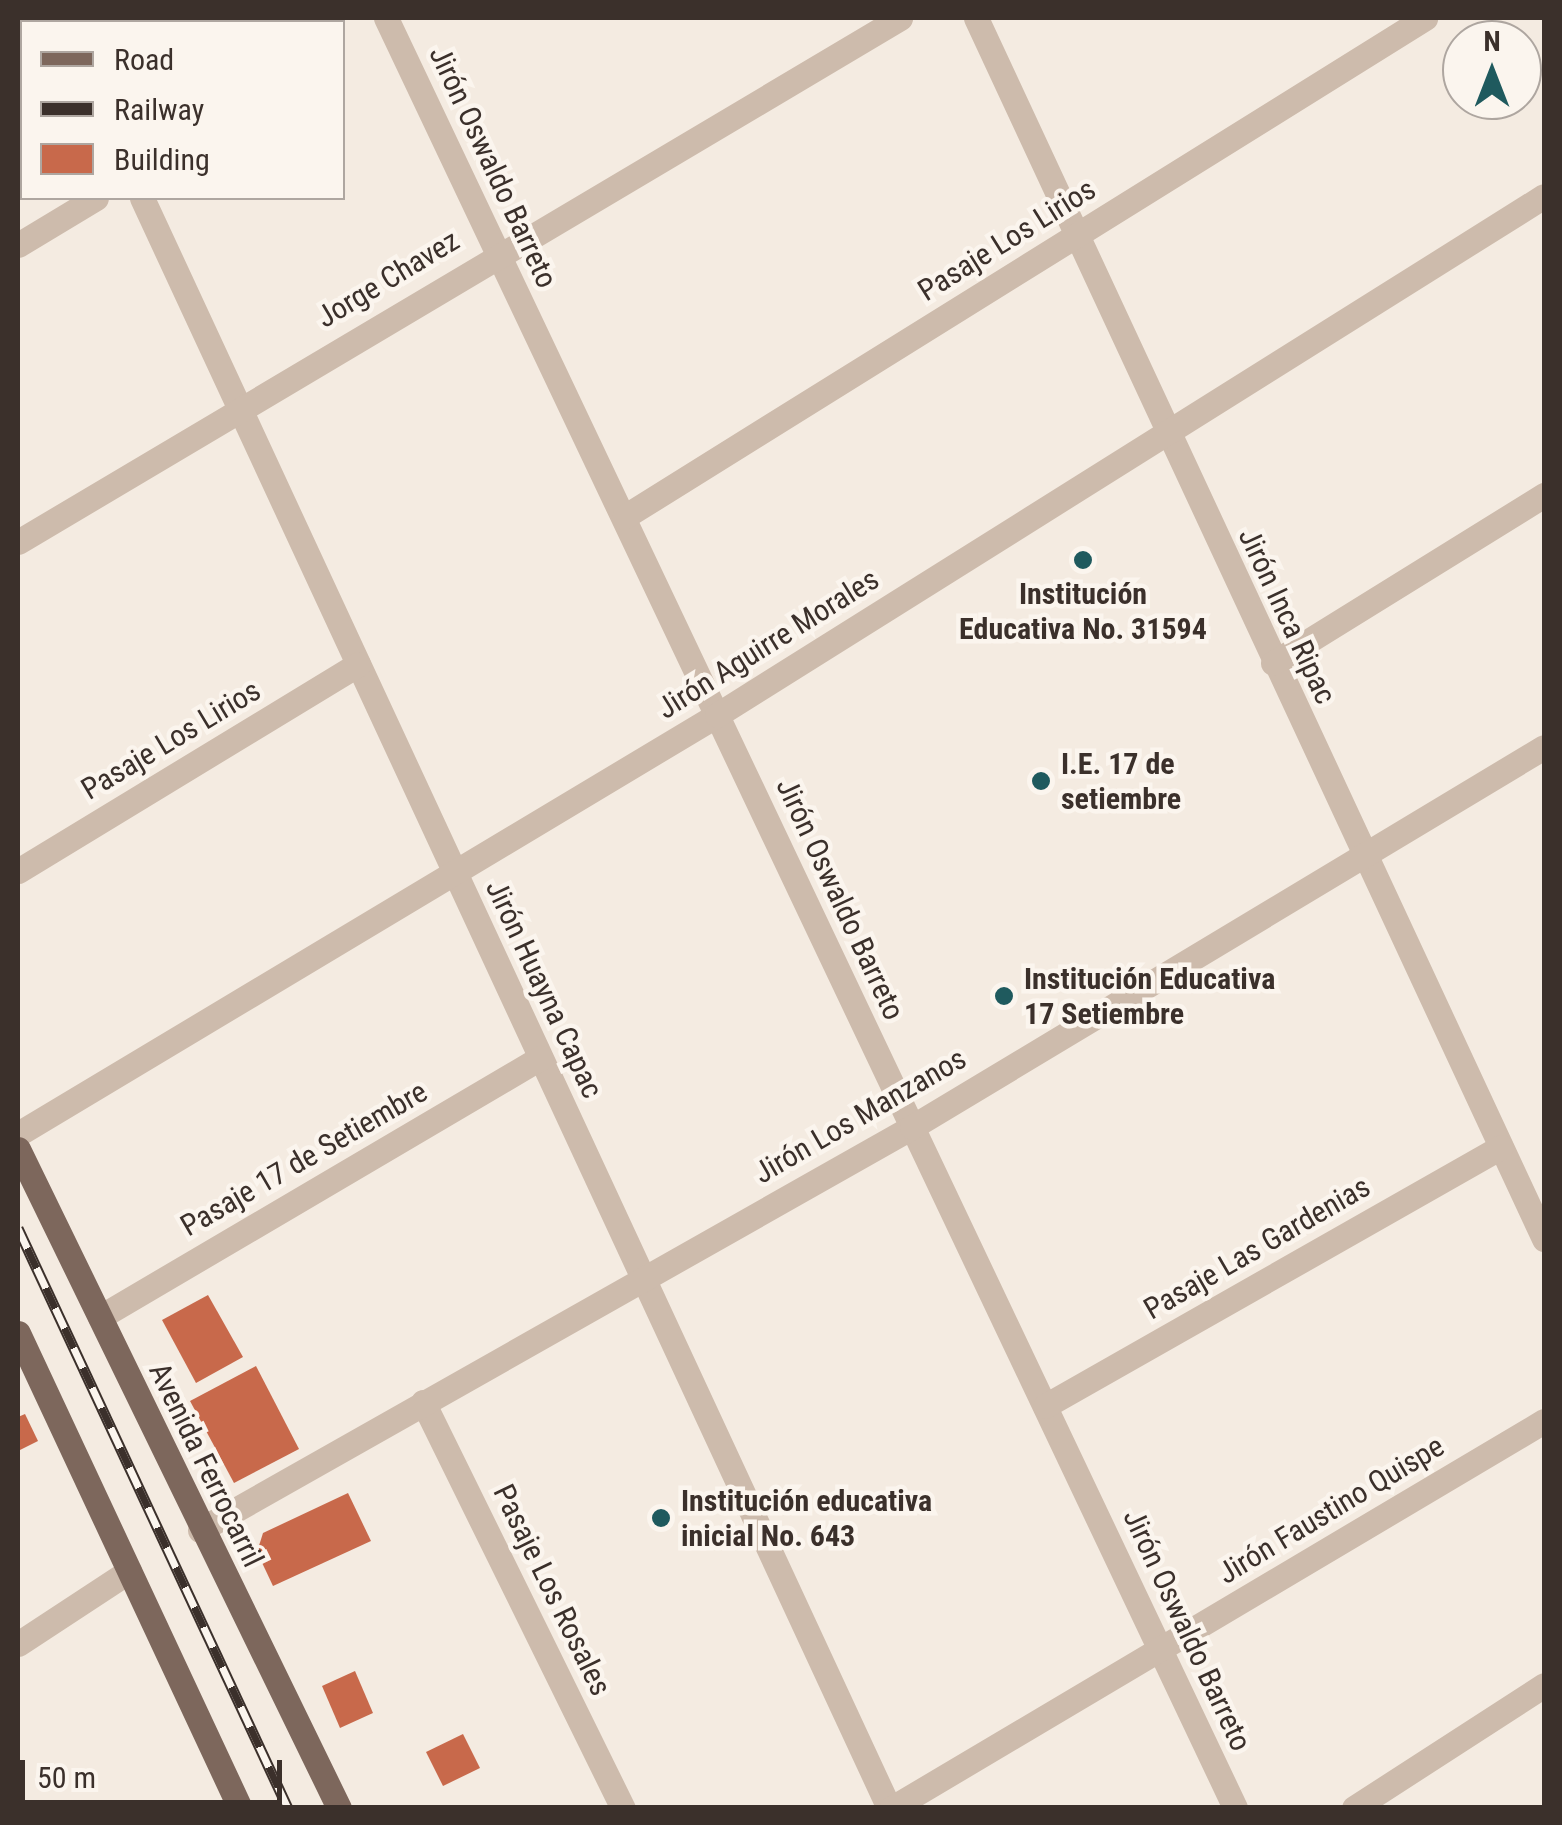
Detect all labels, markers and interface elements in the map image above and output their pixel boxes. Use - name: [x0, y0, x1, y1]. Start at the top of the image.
- legend: [20, 20, 345, 200]
- north arrow: [1442, 20, 1542, 120]
- text: N: [1483, 25, 1501, 58]
- street label: Jirón Oswaldo Barreto: [421, 40, 565, 294]
- text: Road: [114, 42, 174, 77]
- text: Railway: [114, 92, 204, 127]
- text: Building: [114, 142, 210, 177]
- street label: Pasaje Los Lirios: [912, 171, 1102, 309]
- street label: Jorge Chavez: [310, 222, 466, 336]
- street label: Jirón Inca Ripac: [1231, 522, 1343, 710]
- marker: Institución Educativa No. 31594: [1072, 549, 1094, 571]
- street label: Jirón Aguirre Morales: [651, 561, 885, 727]
- place label: Institución Educativa No. 31594: [959, 576, 1207, 646]
- street label: Pasaje Los Lirios: [75, 672, 267, 808]
- place label: I.E. 17 de setiembre: [1061, 746, 1181, 816]
- marker: I.E. 17 de setiembre: [1030, 770, 1052, 792]
- street label: Jirón Oswaldo Barreto: [768, 772, 912, 1026]
- street label: Jirón Huayna Capac: [478, 874, 610, 1104]
- place label: Institución Educativa 17 Setiembre: [1024, 961, 1275, 1032]
- marker: Institución Educativa 17 Setiembre: [993, 985, 1015, 1007]
- street label: Jirón Los Manzanos: [748, 1041, 972, 1191]
- street label: Pasaje 17 de Setiembre: [174, 1074, 434, 1244]
- street label: Pasaje Las Gardenias: [1138, 1169, 1376, 1327]
- street label: Avenida Ferrocarril: [141, 1357, 271, 1573]
- street label: Jirón Faustino Quispe: [1211, 1428, 1451, 1592]
- street label: Pasaje Los Rosales: [485, 1479, 619, 1701]
- place label: Institución educativa inicial No. 643: [681, 1483, 932, 1554]
- street label: Jirón Oswaldo Barreto: [1115, 1503, 1259, 1757]
- marker: Institución educativa inicial No. 643: [650, 1507, 672, 1529]
- scale bar: [25, 1740, 288, 1802]
- text: 50 m: [37, 1760, 96, 1795]

